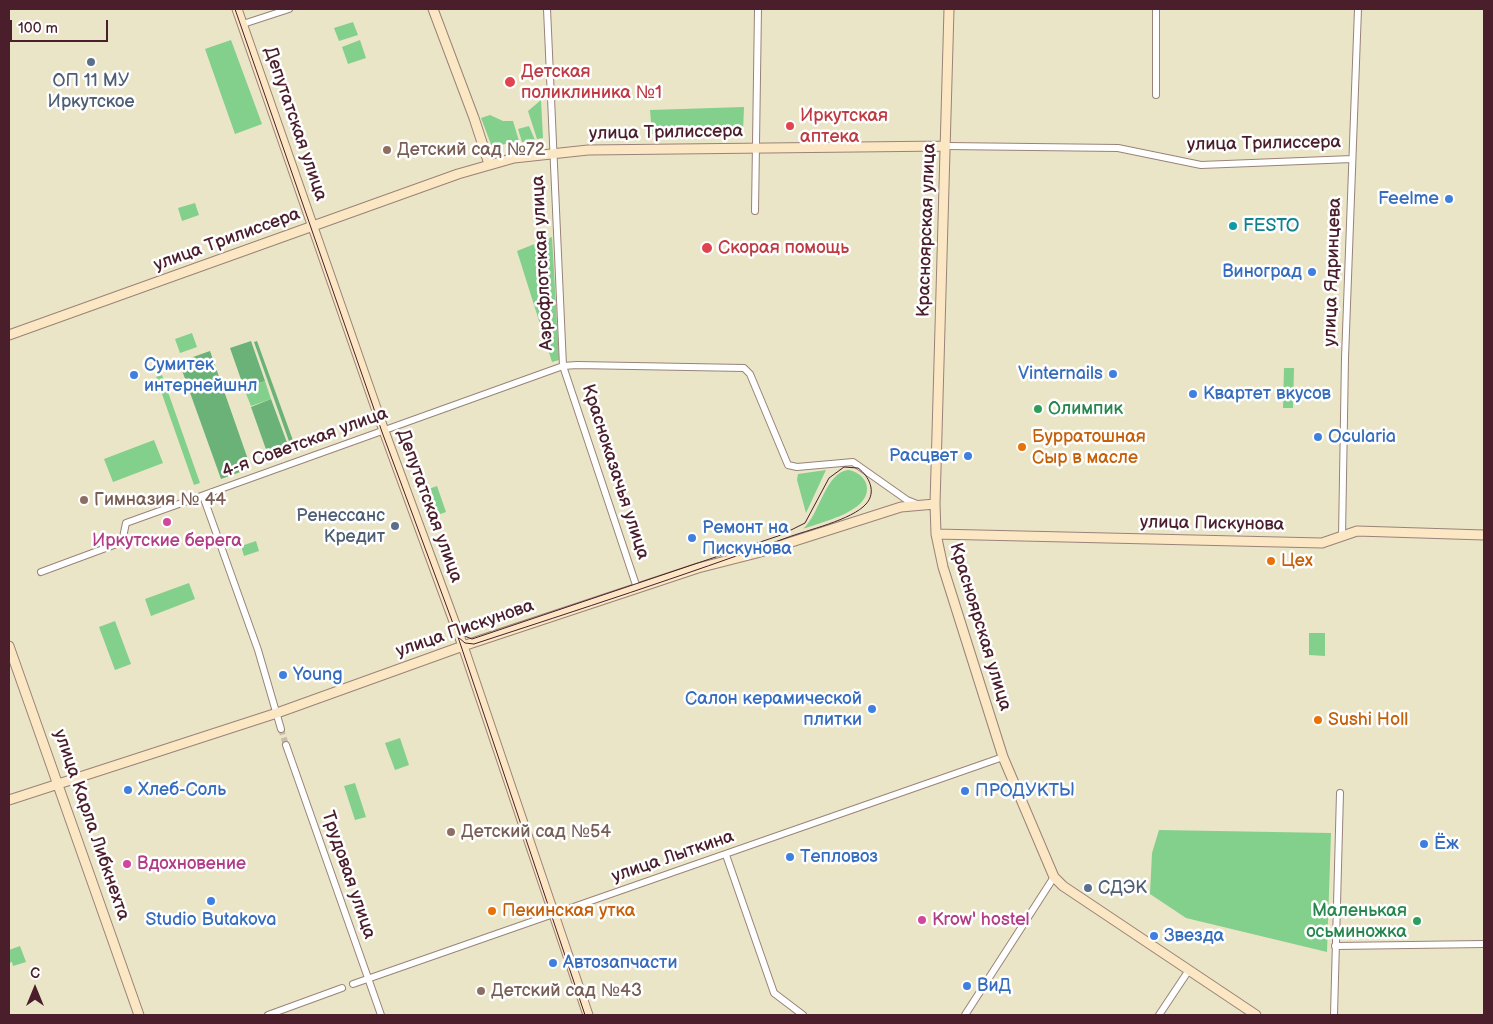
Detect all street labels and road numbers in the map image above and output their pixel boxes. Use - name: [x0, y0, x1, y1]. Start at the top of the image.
- street label: Депутатская улица: [258, 44, 332, 204]
- street label: улица Трилиссера: [589, 121, 743, 145]
- street label: улица Трилиссера: [1187, 132, 1341, 156]
- street label: Красноярская улица: [913, 142, 941, 318]
- street label: Аэрофлотская улица: [528, 175, 558, 351]
- street label: улица Ядринцева: [1320, 197, 1346, 347]
- street label: улица Трилиссера: [151, 204, 303, 276]
- street label: Красноказачья улица: [576, 382, 654, 562]
- street label: 4-я Советская улица: [219, 403, 391, 483]
- street label: Депутатская улица: [391, 426, 467, 586]
- street label: улица Пискунова: [1140, 512, 1284, 536]
- street label: Красноярская улица: [944, 540, 1016, 714]
- street label: улица Пискунова: [393, 595, 537, 663]
- street label: улица Карла Либкнехта: [48, 727, 134, 923]
- street label: Трудовая улица: [316, 808, 380, 942]
- street label: улица Лыткина: [609, 826, 737, 888]

